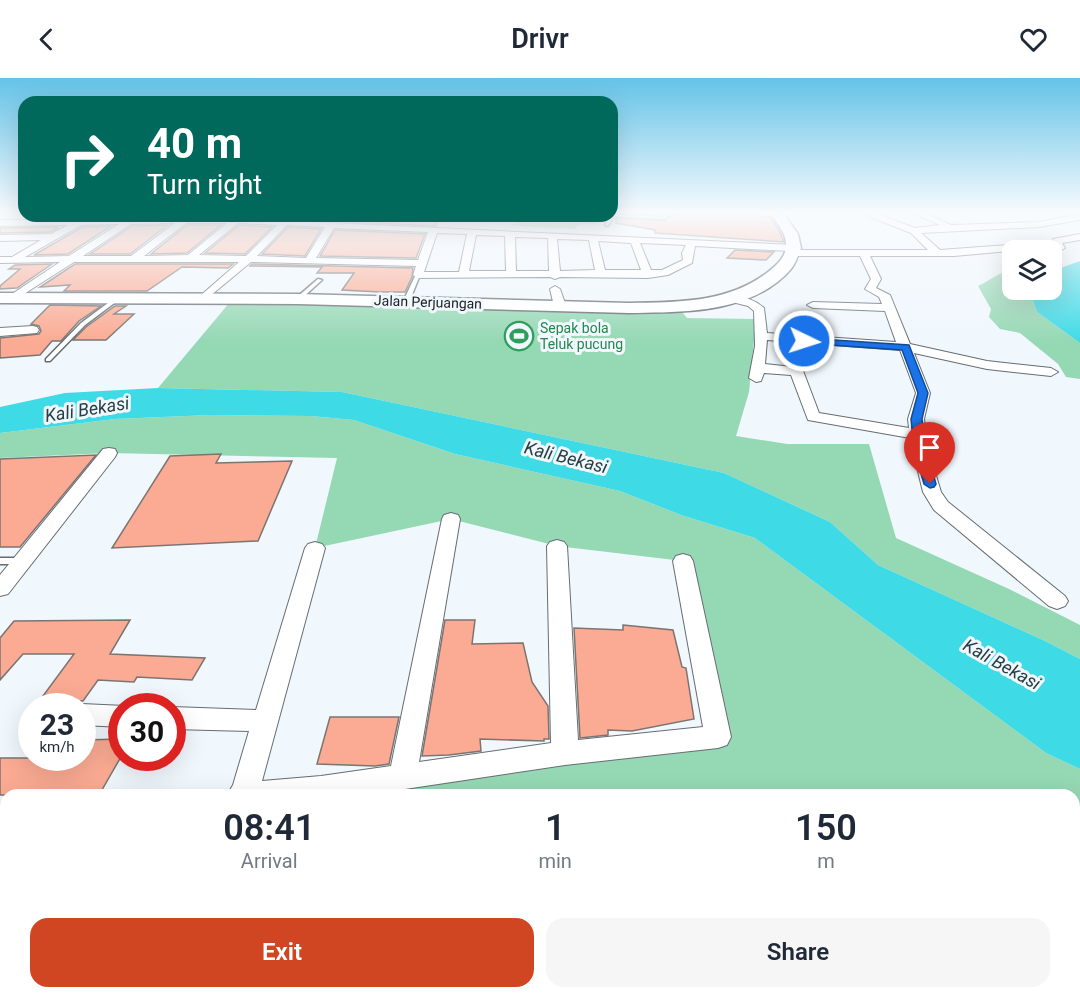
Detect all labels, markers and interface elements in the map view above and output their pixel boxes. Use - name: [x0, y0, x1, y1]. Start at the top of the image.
- icon: back: [30, 23, 63, 56]
- text: Drivr: [511, 23, 569, 55]
- icon: heart: [1017, 23, 1050, 56]
- text: 40 m: [147, 119, 242, 168]
- icon: right: [48, 120, 126, 198]
- text: Turn right: [147, 169, 262, 201]
- map controls: [1002, 240, 1062, 300]
- button: layers: [1002, 240, 1062, 300]
- street label: Jalan Perjuangan: [374, 292, 482, 312]
- position arrow: [772, 309, 836, 373]
- sports icon: Sepak bola Teluk pucung: [503, 320, 535, 352]
- place label: Sepak bola Teluk pucung: [540, 320, 623, 352]
- water label: Kali Bekasi: [43, 392, 131, 426]
- pin: [904, 422, 955, 484]
- icon: arrive: [913, 431, 946, 464]
- water label: Kali Bekasi: [522, 437, 611, 478]
- water label: Kali Bekasi: [960, 634, 1045, 694]
- speed limit sign: 30: [108, 693, 186, 771]
- text: 23: [40, 707, 74, 742]
- text: km/h: [39, 738, 75, 756]
- text: 08:41: [223, 807, 315, 849]
- text: 1: [545, 807, 565, 849]
- text: 150: [795, 807, 857, 849]
- text: Arrival: [241, 849, 298, 873]
- text: min: [538, 849, 572, 873]
- text: m: [817, 849, 835, 873]
- button: Exit: [30, 918, 534, 987]
- button: Share: [546, 918, 1050, 987]

